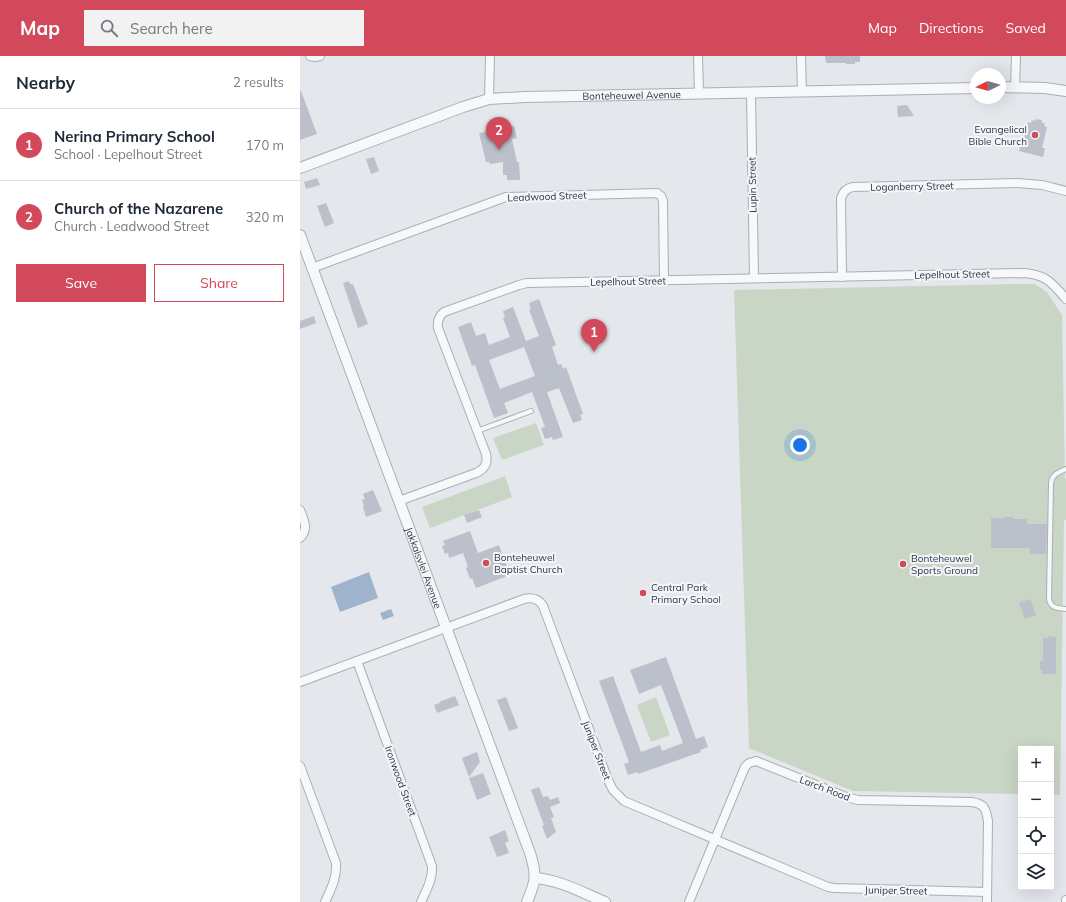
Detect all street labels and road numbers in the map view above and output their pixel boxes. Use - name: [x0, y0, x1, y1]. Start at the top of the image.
- street label: Bonteheuwel Avenue: [582, 88, 681, 103]
- street label: Lupin Street: [746, 157, 759, 213]
- street label: Loganberry Street: [870, 179, 954, 194]
- street label: Leadwood Street: [507, 189, 587, 204]
- street label: Lepelhout Street: [914, 267, 990, 282]
- street label: Lepelhout Street: [590, 274, 666, 289]
- street label: Jakkalsvlei Avenue: [402, 525, 444, 610]
- street label: Juniper Street: [579, 719, 614, 782]
- street label: Ironwood Street: [382, 744, 419, 819]
- street label: Larch Road: [798, 773, 852, 804]
- street label: Juniper Street: [865, 883, 928, 898]

